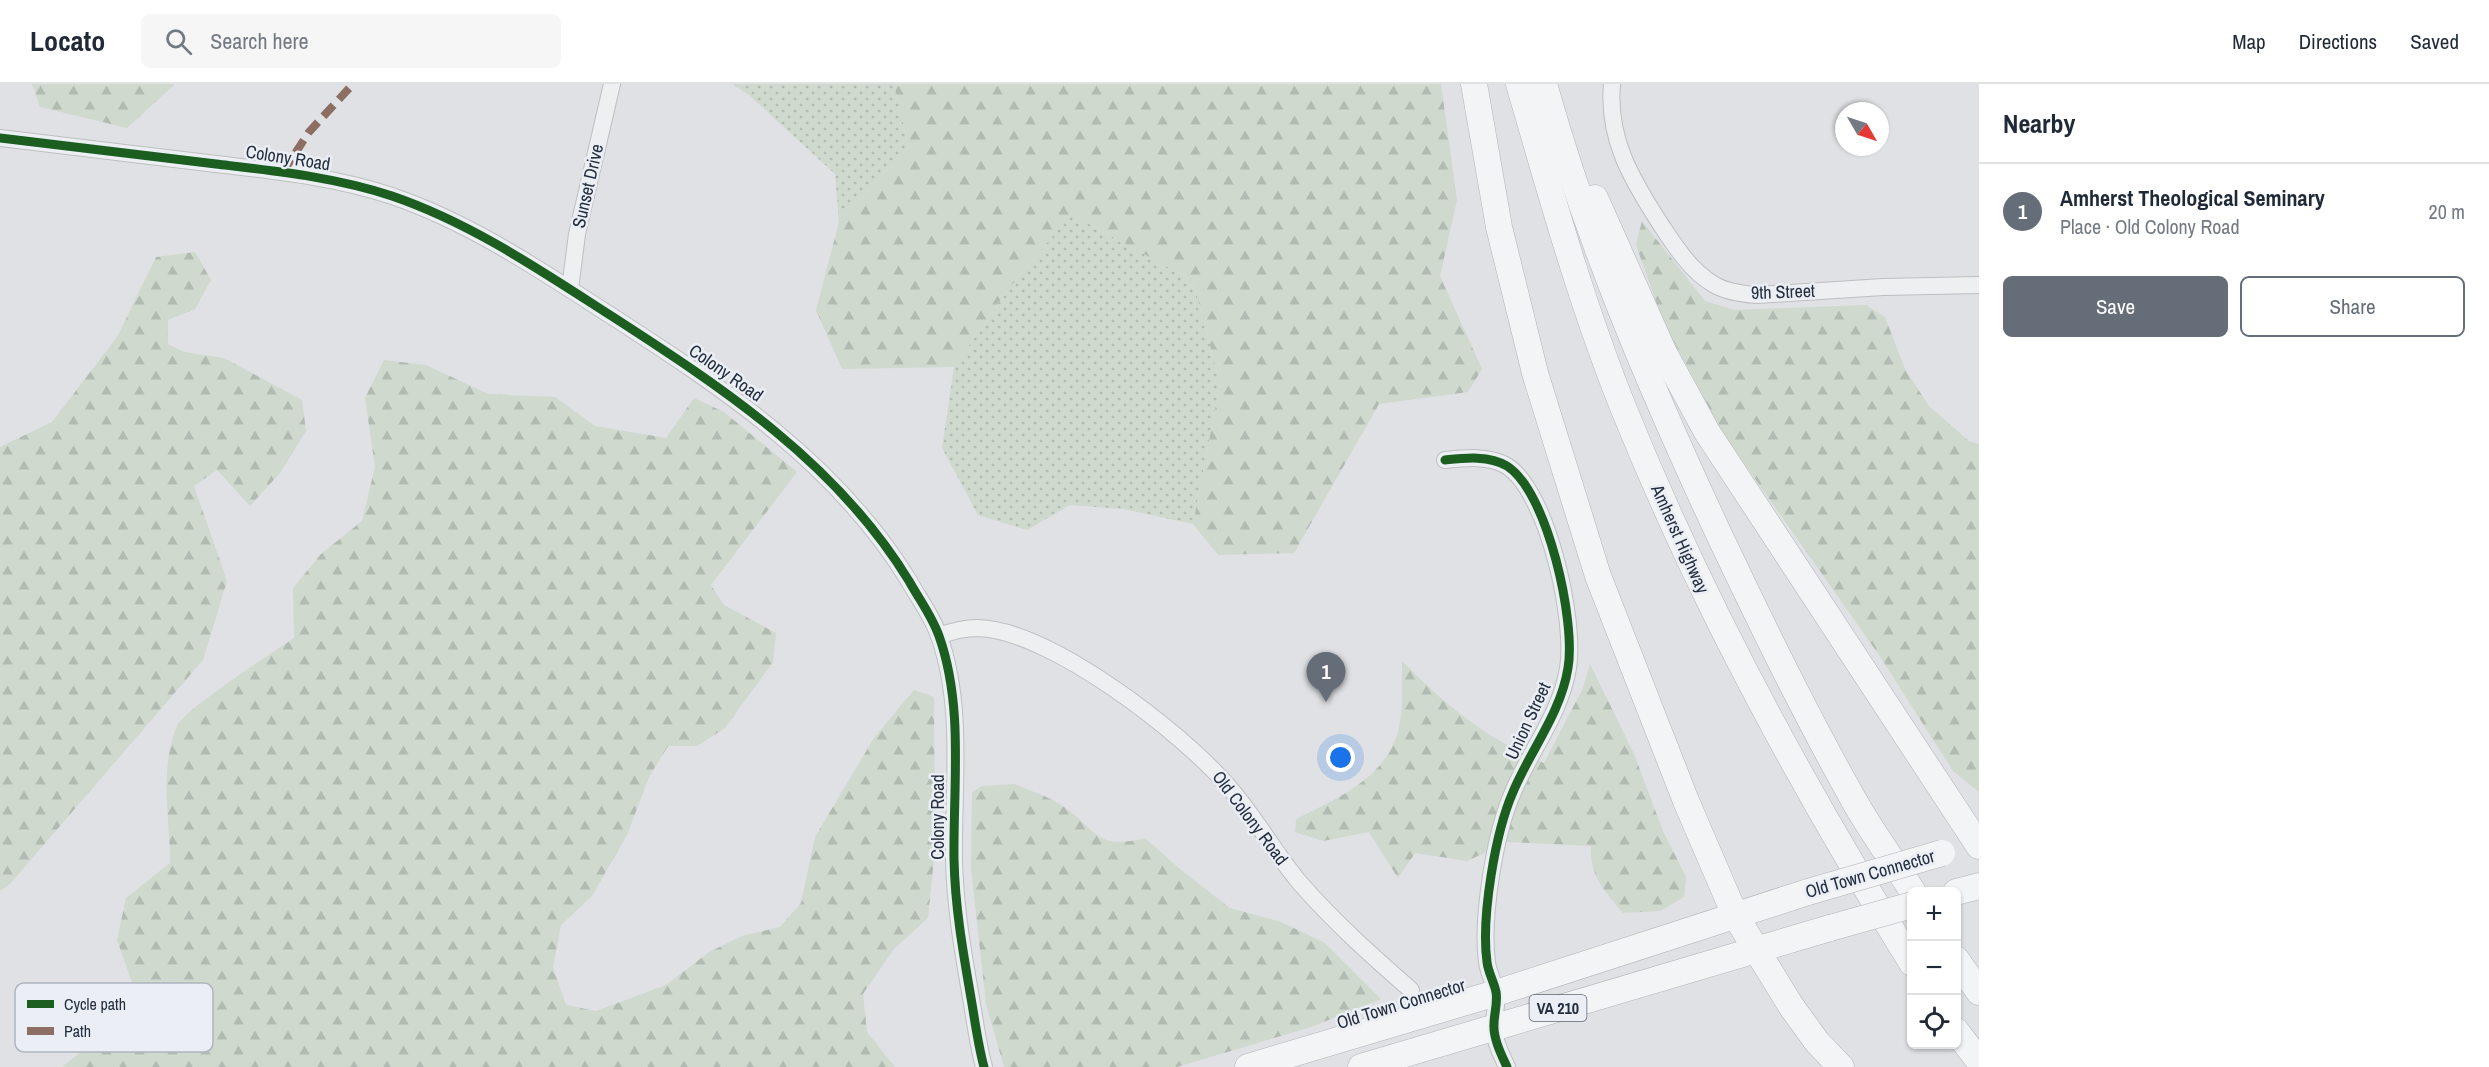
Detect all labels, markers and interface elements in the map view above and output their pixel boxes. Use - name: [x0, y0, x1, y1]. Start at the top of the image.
- search box: [141, 14, 561, 68]
- text: Locato: [30, 22, 105, 60]
- icon: search: [162, 25, 195, 58]
- text: Search here: [210, 26, 309, 56]
- text: Map: [2232, 27, 2266, 56]
- text: Directions: [2299, 27, 2377, 56]
- text: Saved: [2410, 27, 2459, 56]
- north arrow: [1835, 102, 1889, 156]
- text: Nearby: [2003, 106, 2075, 141]
- street label: Colony Road: [244, 138, 332, 177]
- street label: Sunset Drive: [566, 142, 609, 230]
- text: Amherst Theological Seminary: [2060, 183, 2325, 213]
- text: 1: [2018, 198, 2027, 225]
- text: 20 m: [2429, 198, 2465, 225]
- text: Place · Old Colony Road: [2060, 213, 2240, 240]
- button: Save: [2003, 276, 2228, 337]
- button: Share: [2240, 276, 2465, 337]
- street label: 9th Street: [1751, 278, 1815, 305]
- street label: Colony Road: [684, 338, 768, 407]
- street label: Amherst Highway: [1645, 480, 1716, 598]
- pin: 1: [1306, 652, 1346, 702]
- street label: Union Street: [1499, 678, 1556, 764]
- your location: [1326, 743, 1355, 772]
- street label: Old Colony Road: [1207, 765, 1294, 870]
- street label: Colony Road: [925, 774, 950, 860]
- street label: Old Town Connector: [1802, 843, 1938, 904]
- map controls: [1907, 887, 1961, 1049]
- button: +: [1907, 887, 1961, 941]
- button: −: [1907, 941, 1961, 995]
- street label: Old Town Connector: [1333, 972, 1468, 1035]
- legend: [15, 983, 213, 1052]
- text: Cycle path: [64, 993, 126, 1015]
- road number: VA 210: [1530, 995, 1586, 1021]
- button: locate: [1907, 995, 1961, 1049]
- text: Path: [64, 1020, 91, 1042]

